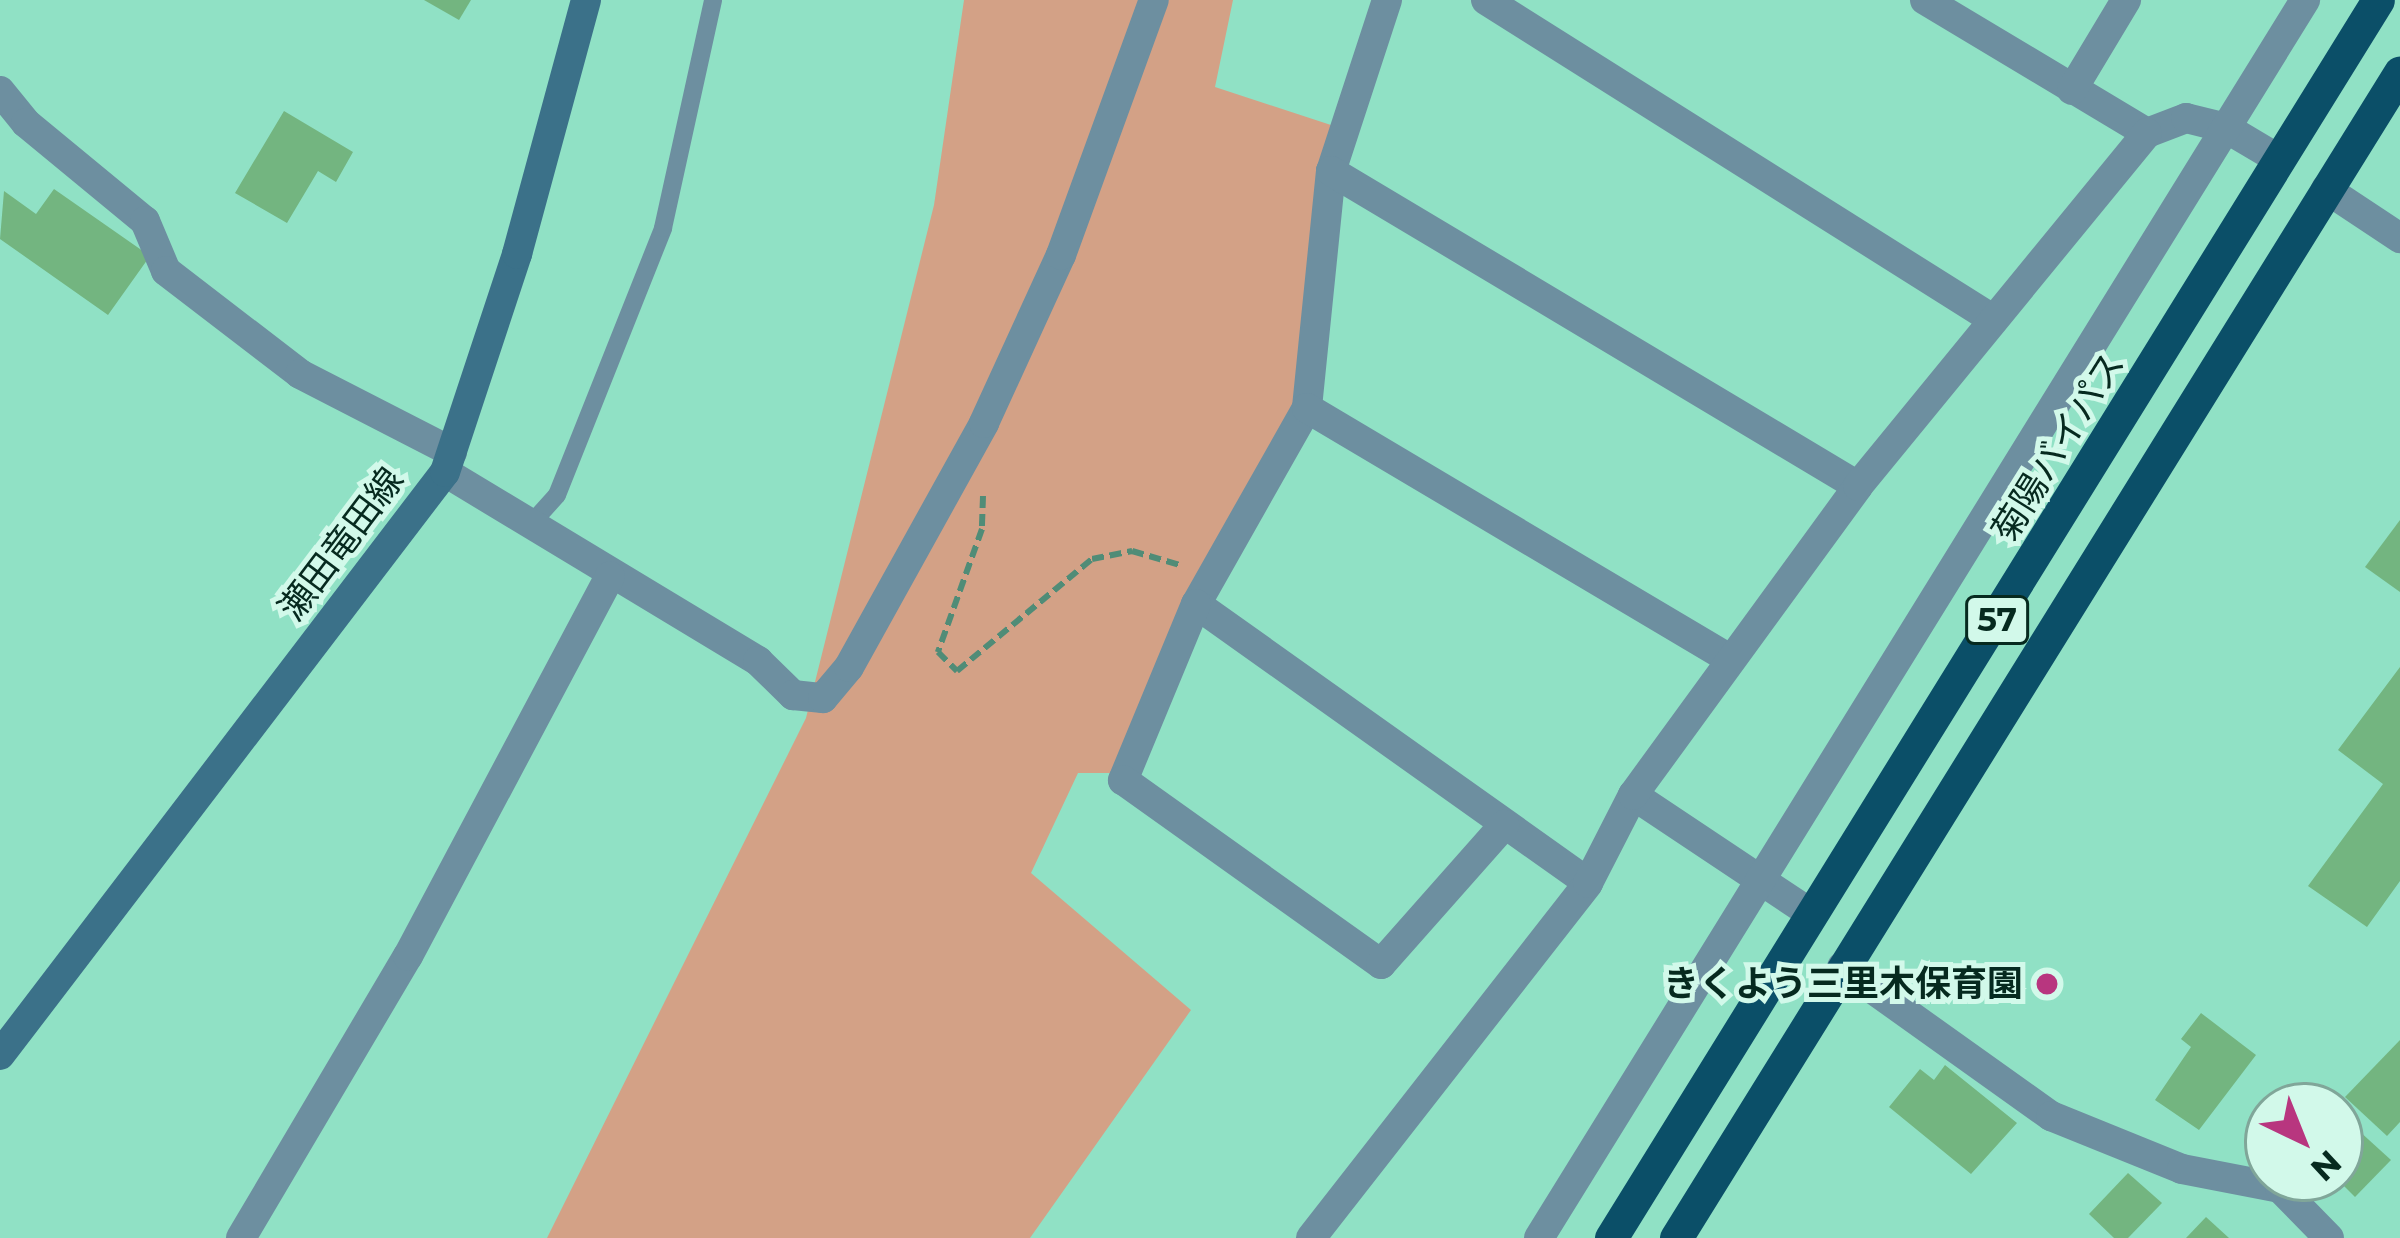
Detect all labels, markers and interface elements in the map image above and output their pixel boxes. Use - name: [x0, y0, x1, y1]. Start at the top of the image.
- street label: 菊陽バイパス: [1982, 344, 2134, 550]
- street label: 瀬田竜田線: [270, 459, 412, 629]
- road number: 57: [1964, 593, 2030, 647]
- place label: きくよう三里木保育園: [1663, 962, 2023, 1006]
- marker: きくよう三里木保育園: [2034, 971, 2060, 997]
- north arrow: [2244, 1082, 2364, 1202]
- text: N: [2303, 1142, 2350, 1190]

